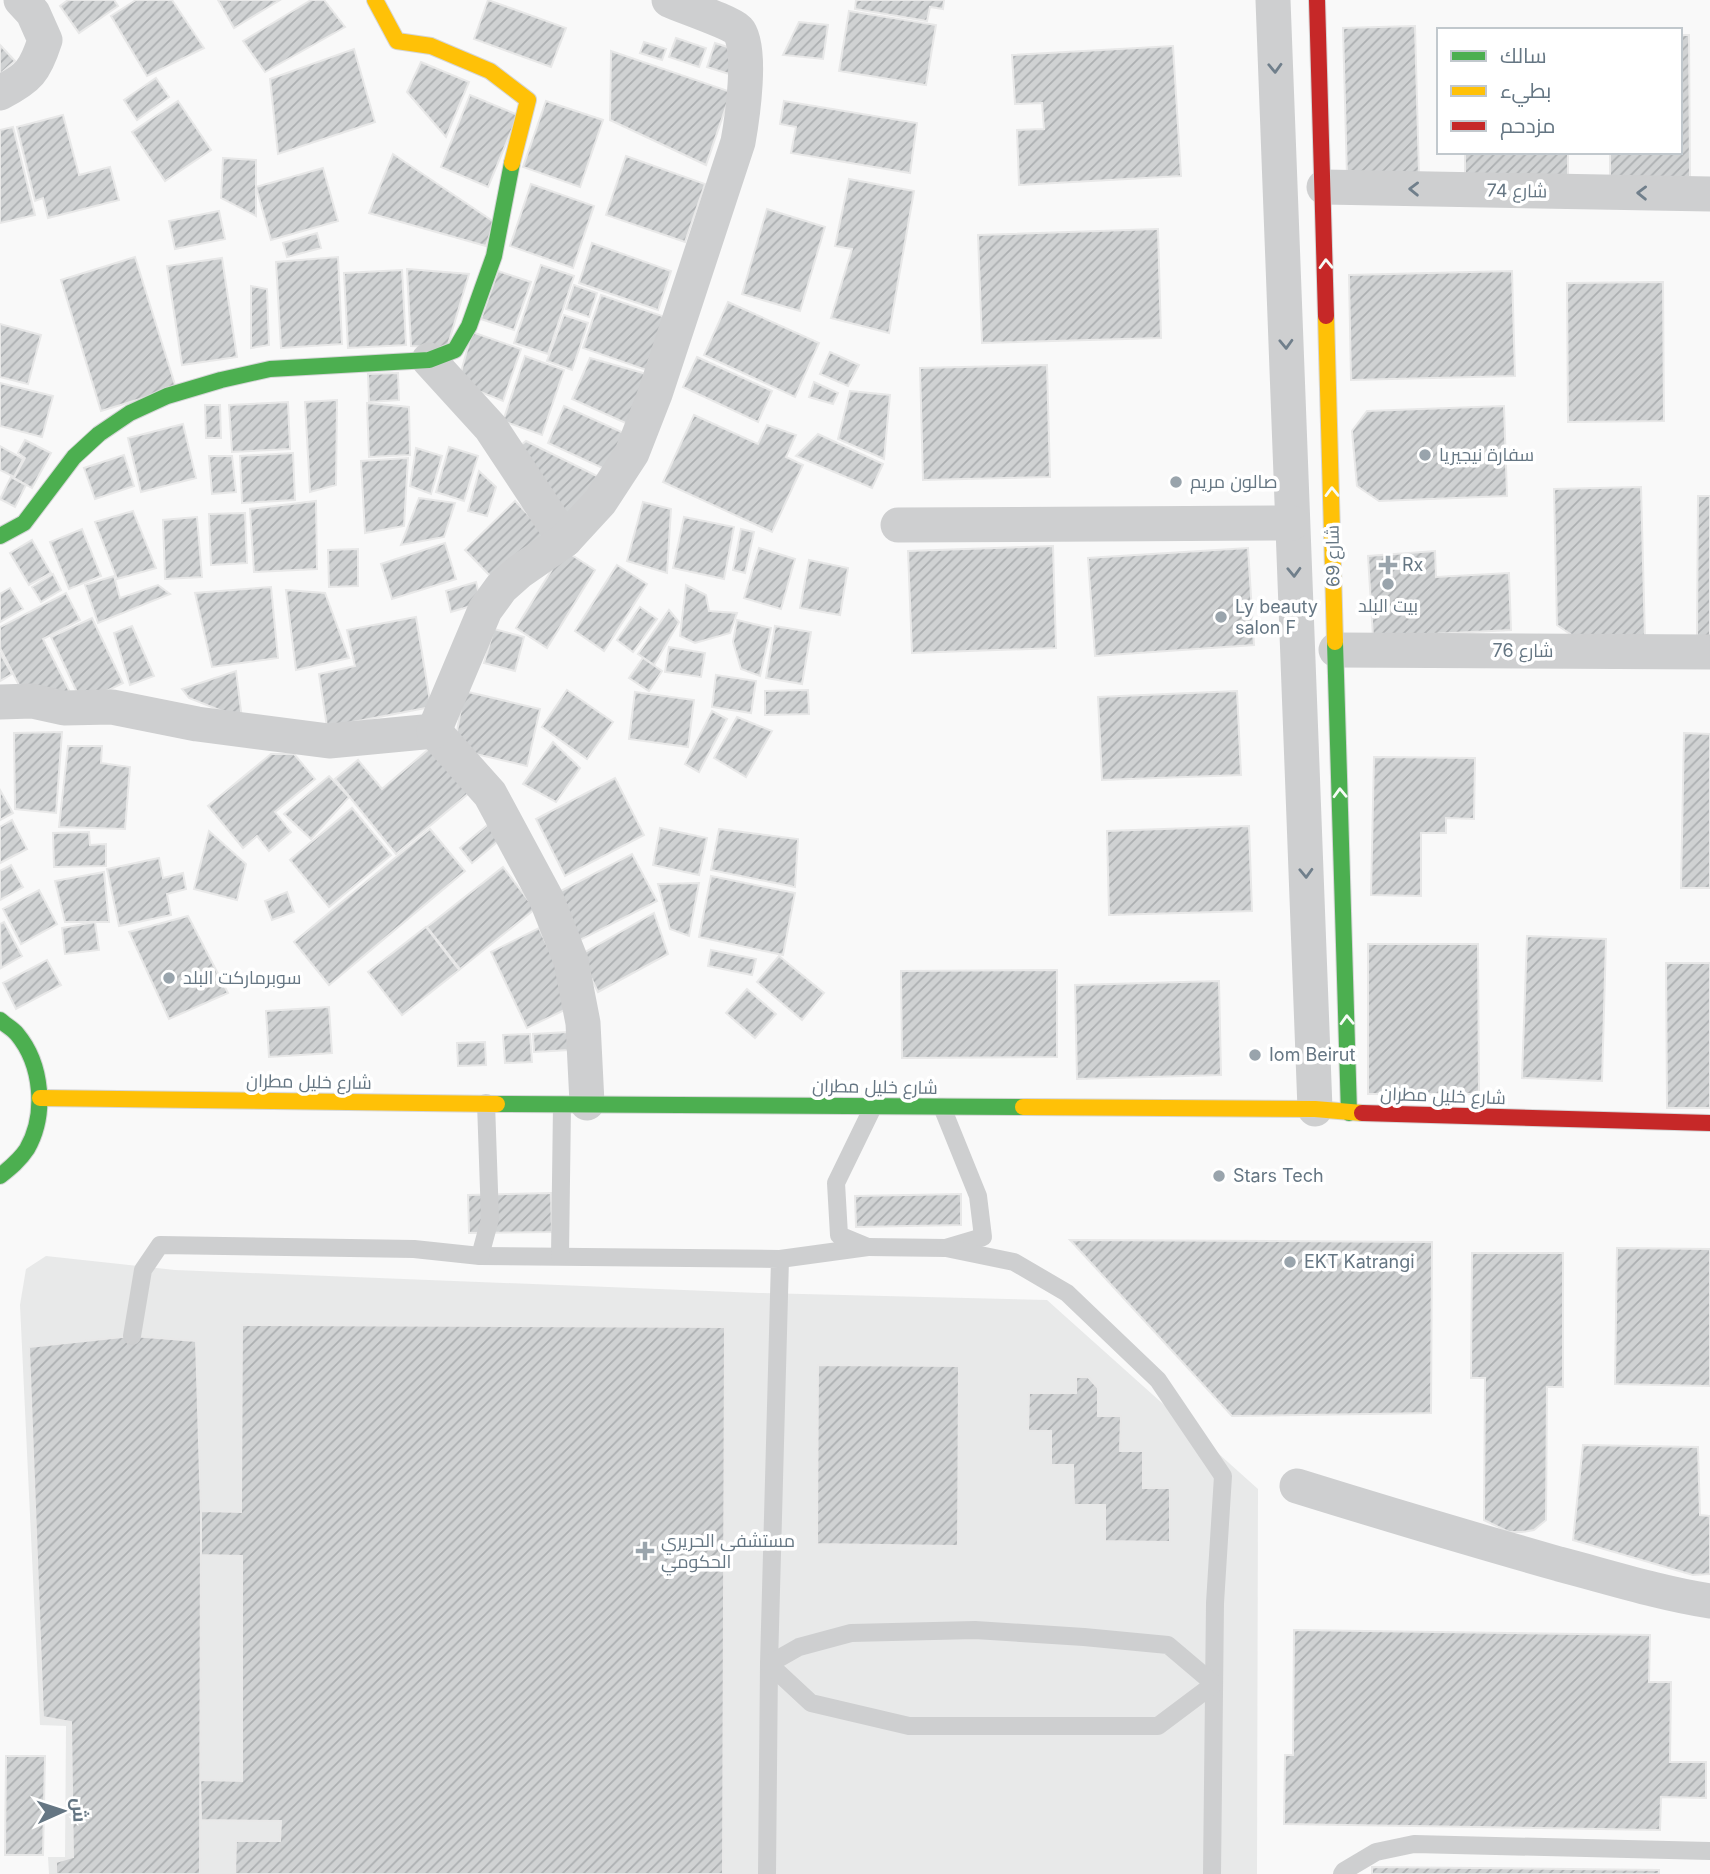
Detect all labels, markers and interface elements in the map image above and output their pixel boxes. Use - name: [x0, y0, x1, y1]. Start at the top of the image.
- legend: [1437, 28, 1682, 154]
- text: سالك: [1500, 43, 1547, 68]
- one-way arrow: [1268, 63, 1283, 74]
- text: بطيء: [1500, 78, 1551, 107]
- text: مزدحم: [1500, 113, 1555, 140]
- street label: شارع 74: [1486, 179, 1548, 204]
- one-way arrow: [1409, 181, 1419, 197]
- one-way arrow: [1636, 185, 1647, 201]
- one-way arrow: [1318, 259, 1333, 270]
- one-way arrow: [1278, 340, 1294, 350]
- place label: سفارة نيجيريا: [1439, 444, 1534, 466]
- marker: سفارة نيجيريا: [1417, 447, 1433, 463]
- place label: صالون مريم: [1190, 471, 1278, 494]
- marker: صالون مريم: [1168, 474, 1184, 490]
- one-way arrow: [1324, 486, 1339, 497]
- street label: شارع 69: [1321, 525, 1346, 587]
- place label: Rx: [1402, 554, 1424, 575]
- marker: Rx: [1380, 557, 1396, 573]
- one-way arrow: [1287, 567, 1302, 578]
- marker: بيت البلد: [1380, 576, 1396, 592]
- place label: بيت البلد: [1358, 595, 1418, 616]
- place label: Ly beauty salon F: [1235, 596, 1318, 638]
- marker: Ly beauty salon F: [1213, 609, 1229, 625]
- street label: شارع 76: [1492, 640, 1554, 663]
- one-way arrow: [1332, 787, 1348, 798]
- one-way arrow: [1298, 867, 1313, 878]
- place label: سوبرماركت البلد: [183, 967, 301, 989]
- marker: سوبرماركت البلد: [161, 970, 177, 986]
- one-way arrow: [1339, 1014, 1354, 1025]
- place label: Iom Beirut: [1269, 1044, 1356, 1065]
- marker: Iom Beirut: [1247, 1047, 1263, 1063]
- street label: شارع خليل مطران: [246, 1070, 372, 1095]
- street label: شارع خليل مطران: [812, 1075, 938, 1100]
- street label: شارع خليل مطران: [1380, 1083, 1506, 1110]
- place label: Stars Tech: [1233, 1165, 1324, 1186]
- marker: Stars Tech: [1211, 1168, 1227, 1184]
- place label: EKT Katrangi: [1304, 1251, 1415, 1272]
- marker: EKT Katrangi: [1282, 1254, 1298, 1270]
- place label: مستشفى الحريري الحكومي: [661, 1530, 795, 1576]
- marker: مستشفى الحريري الحكومي: [635, 1541, 655, 1561]
- north arrow: [28, 1776, 98, 1846]
- text: ش: [67, 1797, 92, 1823]

